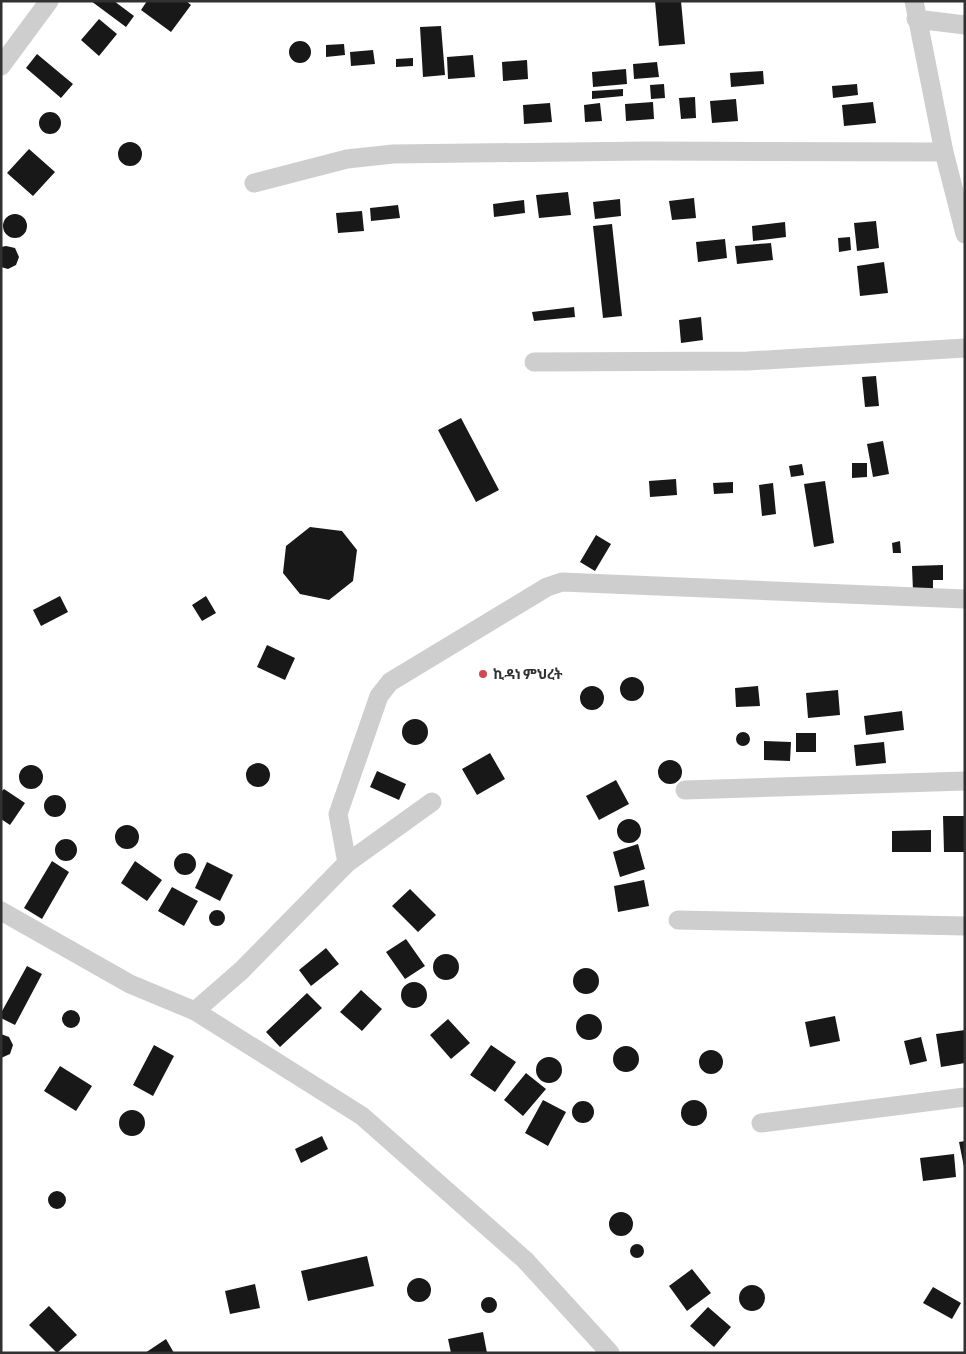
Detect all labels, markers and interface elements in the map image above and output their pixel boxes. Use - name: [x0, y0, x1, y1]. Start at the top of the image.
- place label: ኪዳነ ምህረት: [493, 666, 563, 683]
- marker: ኪዳነ ምህረት: [477, 668, 489, 680]

